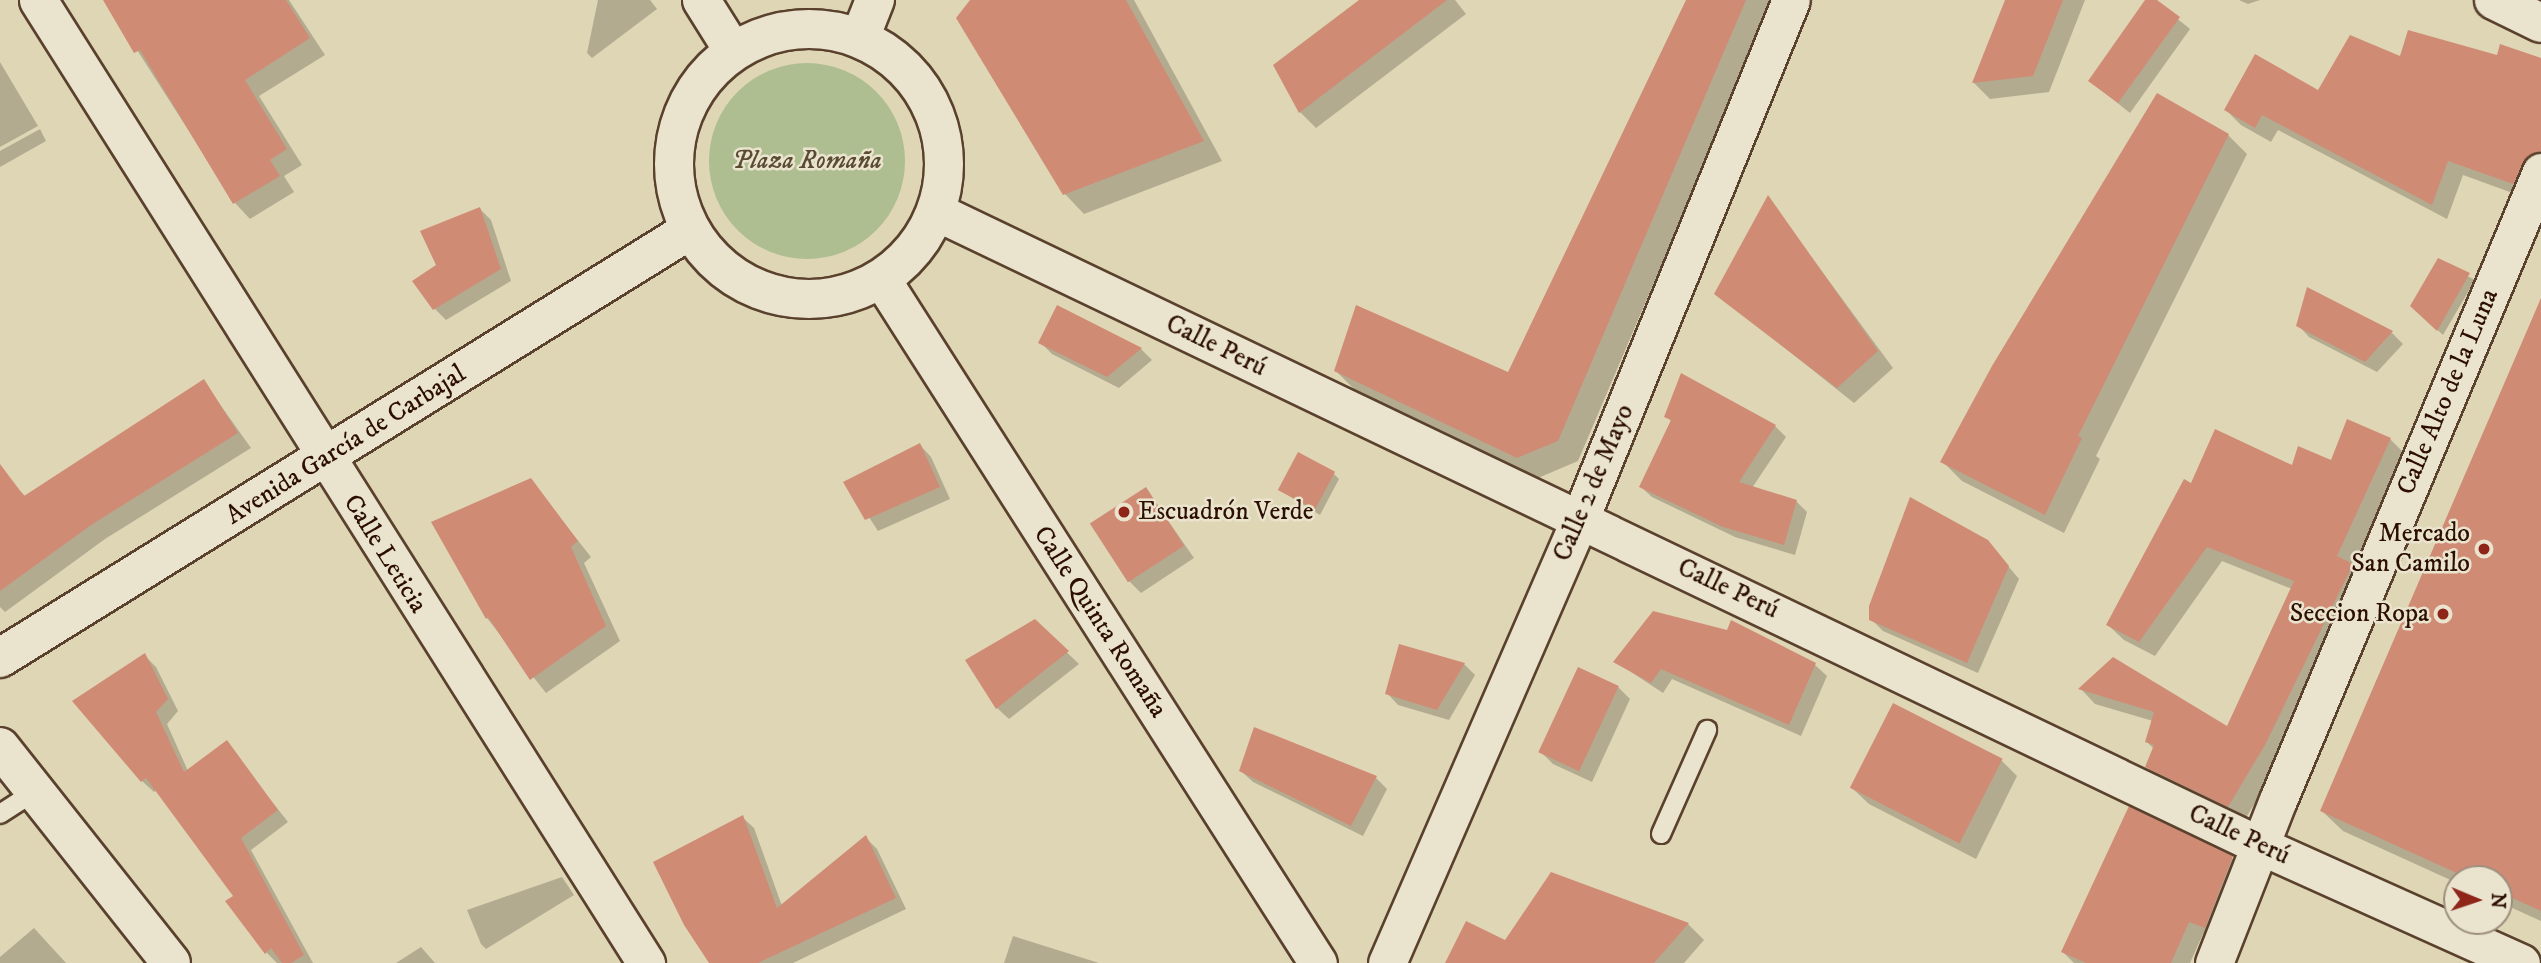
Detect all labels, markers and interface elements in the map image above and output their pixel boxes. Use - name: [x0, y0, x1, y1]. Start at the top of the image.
- park label: Plaza Romaña: [732, 145, 882, 177]
- street label: Calle Alto de la Luna: [2391, 284, 2505, 500]
- street label: Calle Perú: [1161, 308, 1271, 384]
- street label: Avenida García de Carbajal: [220, 358, 472, 532]
- street label: Calle 2 de Mayo: [1547, 400, 1641, 566]
- street label: Calle Leticia: [336, 489, 434, 619]
- place label: Escuadrón Verde: [1138, 496, 1314, 528]
- marker: Escuadrón Verde: [1116, 504, 1132, 520]
- place label: Mercado San Camilo: [2351, 518, 2470, 580]
- street label: Calle Quinta Romaña: [1026, 520, 1174, 724]
- marker: Mercado San Camilo: [2476, 541, 2492, 557]
- street label: Calle Perú: [1672, 552, 1784, 626]
- place label: Seccion Ropa: [2290, 598, 2429, 630]
- marker: Seccion Ropa: [2435, 606, 2451, 622]
- street label: Calle Perú: [2183, 798, 2295, 872]
- north arrow: [2443, 865, 2513, 935]
- text: N: [2486, 892, 2509, 909]

